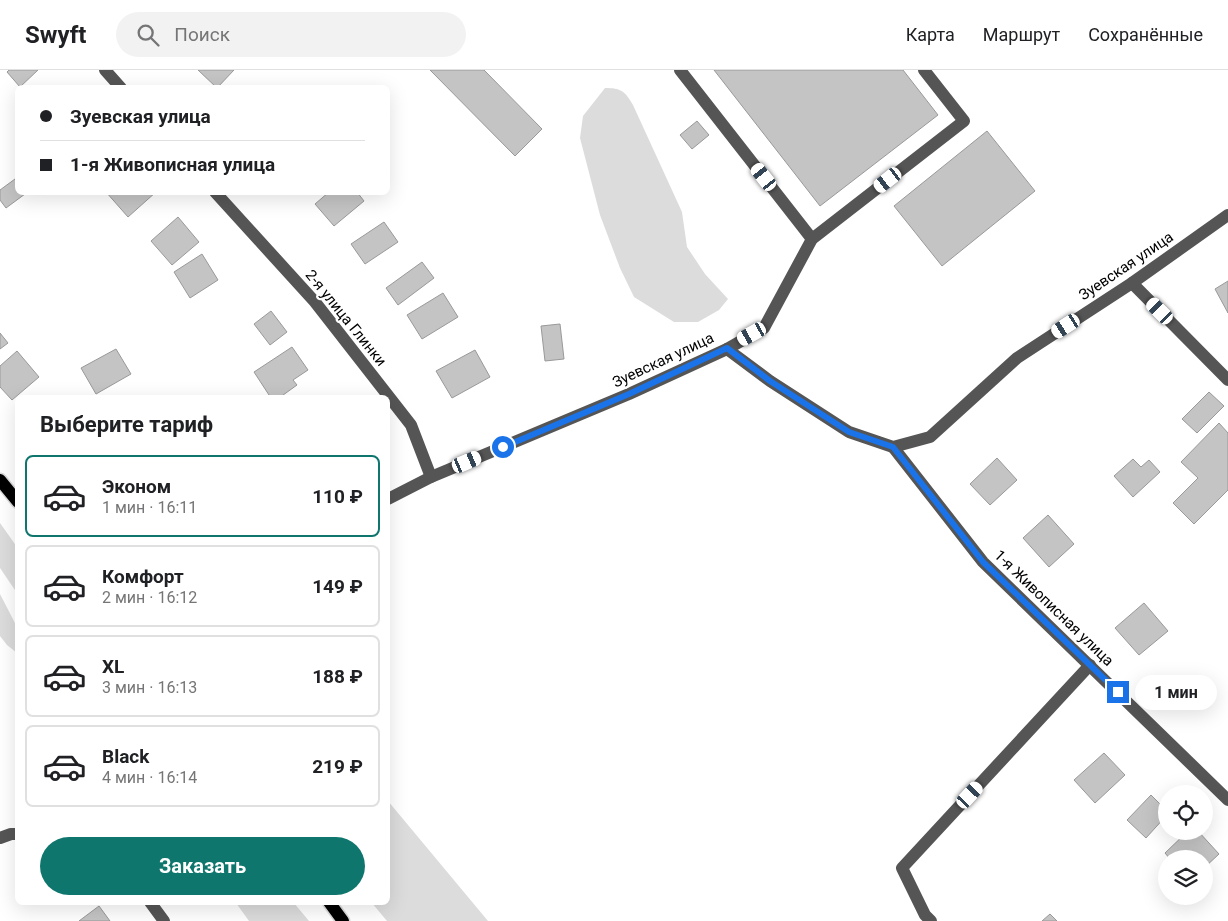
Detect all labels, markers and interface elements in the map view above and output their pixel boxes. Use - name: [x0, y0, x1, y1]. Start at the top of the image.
- search box: [116, 12, 466, 57]
- text: Swyft: [25, 21, 86, 49]
- icon: search: [134, 21, 162, 49]
- text: Поиск: [174, 23, 230, 46]
- text: Карта: [906, 24, 955, 45]
- text: Маршрут: [983, 24, 1060, 45]
- text: Сохранённые: [1088, 24, 1203, 45]
- text: Зуевская улица: [70, 105, 211, 128]
- text: 1-я Живописная улица: [70, 153, 275, 176]
- car: [748, 161, 779, 193]
- car: [871, 165, 904, 195]
- street label: Зуевская улица: [1075, 228, 1177, 304]
- street label: 2-я улица Глинки: [302, 266, 390, 370]
- car: [1144, 295, 1175, 327]
- car: [1049, 312, 1082, 340]
- car: [735, 320, 768, 348]
- street label: Зуевская улица: [609, 329, 717, 391]
- text: Выберите тариф: [40, 412, 213, 437]
- route start: [492, 436, 514, 458]
- car: [450, 449, 483, 475]
- icon: car: [42, 474, 87, 519]
- text: Эконом: [102, 475, 171, 498]
- text: 110 ₽: [312, 485, 363, 508]
- text: 1 мин · 16:11: [102, 498, 197, 517]
- street label: 1-я Живописная улица: [991, 546, 1117, 670]
- icon: car: [42, 564, 87, 609]
- text: Комфорт: [102, 565, 184, 588]
- text: 149 ₽: [312, 575, 363, 598]
- text: 2 мин · 16:12: [102, 588, 197, 607]
- icon: car: [42, 654, 87, 699]
- text: XL: [102, 655, 124, 678]
- text: 188 ₽: [312, 665, 363, 688]
- callout: 1 мин: [1136, 674, 1218, 710]
- text: 3 мин · 16:13: [102, 678, 197, 697]
- route end: [1107, 681, 1129, 703]
- text: 1 мин: [1154, 683, 1198, 702]
- icon: car: [42, 744, 87, 789]
- text: Black: [102, 745, 149, 768]
- text: 219 ₽: [312, 755, 363, 778]
- text: 4 мин · 16:14: [102, 768, 197, 787]
- car: [954, 779, 985, 811]
- map controls: [1158, 785, 1213, 905]
- button: locate: [1158, 785, 1213, 840]
- button: Заказать: [40, 837, 365, 895]
- button: layers: [1158, 850, 1213, 905]

